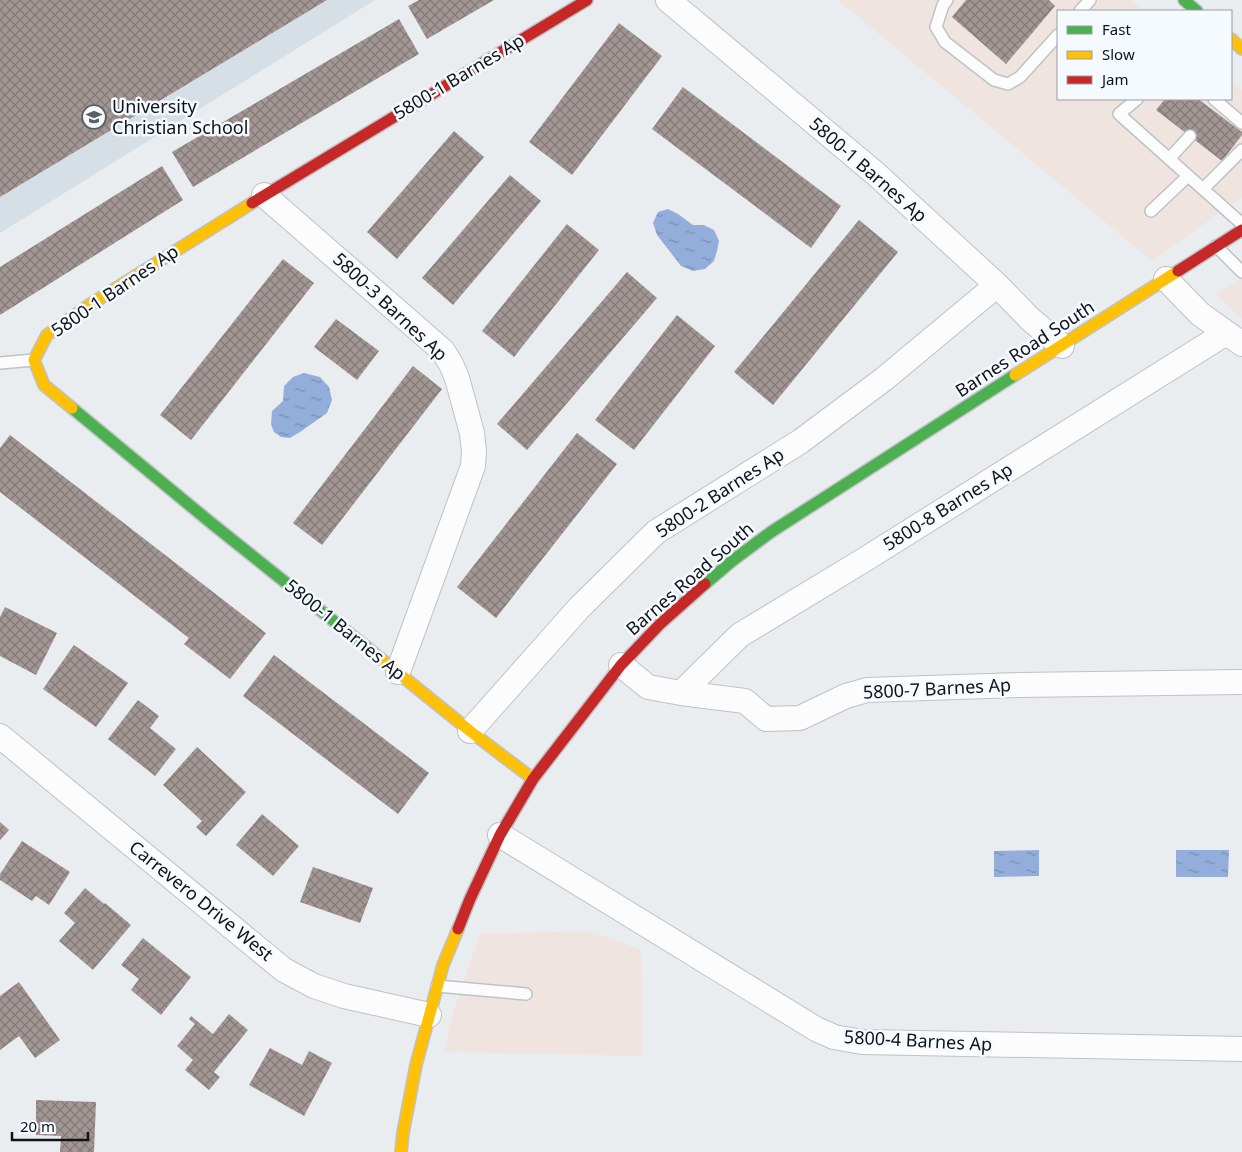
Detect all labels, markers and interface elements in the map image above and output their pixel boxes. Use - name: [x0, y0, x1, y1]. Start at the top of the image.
- legend: [1057, 10, 1232, 100]
- text: Fast: [1102, 19, 1131, 39]
- street label: 5800-1 Barnes Ap: [389, 28, 528, 125]
- text: Slow: [1102, 44, 1135, 64]
- text: Jam: [1100, 69, 1129, 89]
- place label: University Christian School: [112, 94, 248, 139]
- school or university icon: University Christian School: [81, 104, 107, 130]
- street label: 5800-1 Barnes Ap: [805, 112, 933, 227]
- street label: 5800-1 Barnes Ap: [46, 239, 183, 342]
- street label: 5800-3 Barnes Ap: [328, 247, 453, 366]
- street label: Barnes Road South: [950, 294, 1099, 402]
- street label: 5800-2 Barnes Ap: [651, 442, 788, 543]
- street label: 5800-8 Barnes Ap: [878, 457, 1017, 556]
- street label: Barnes Road South: [621, 516, 758, 640]
- street label: 5800-1 Barnes Ap: [280, 573, 411, 685]
- street label: 5800-7 Barnes Ap: [862, 672, 1012, 704]
- street label: Carrevero Drive West: [125, 835, 279, 966]
- street label: 5800-4 Barnes Ap: [843, 1024, 993, 1056]
- scale bar: [12, 1110, 89, 1142]
- text: 20 m: [20, 1116, 55, 1136]

